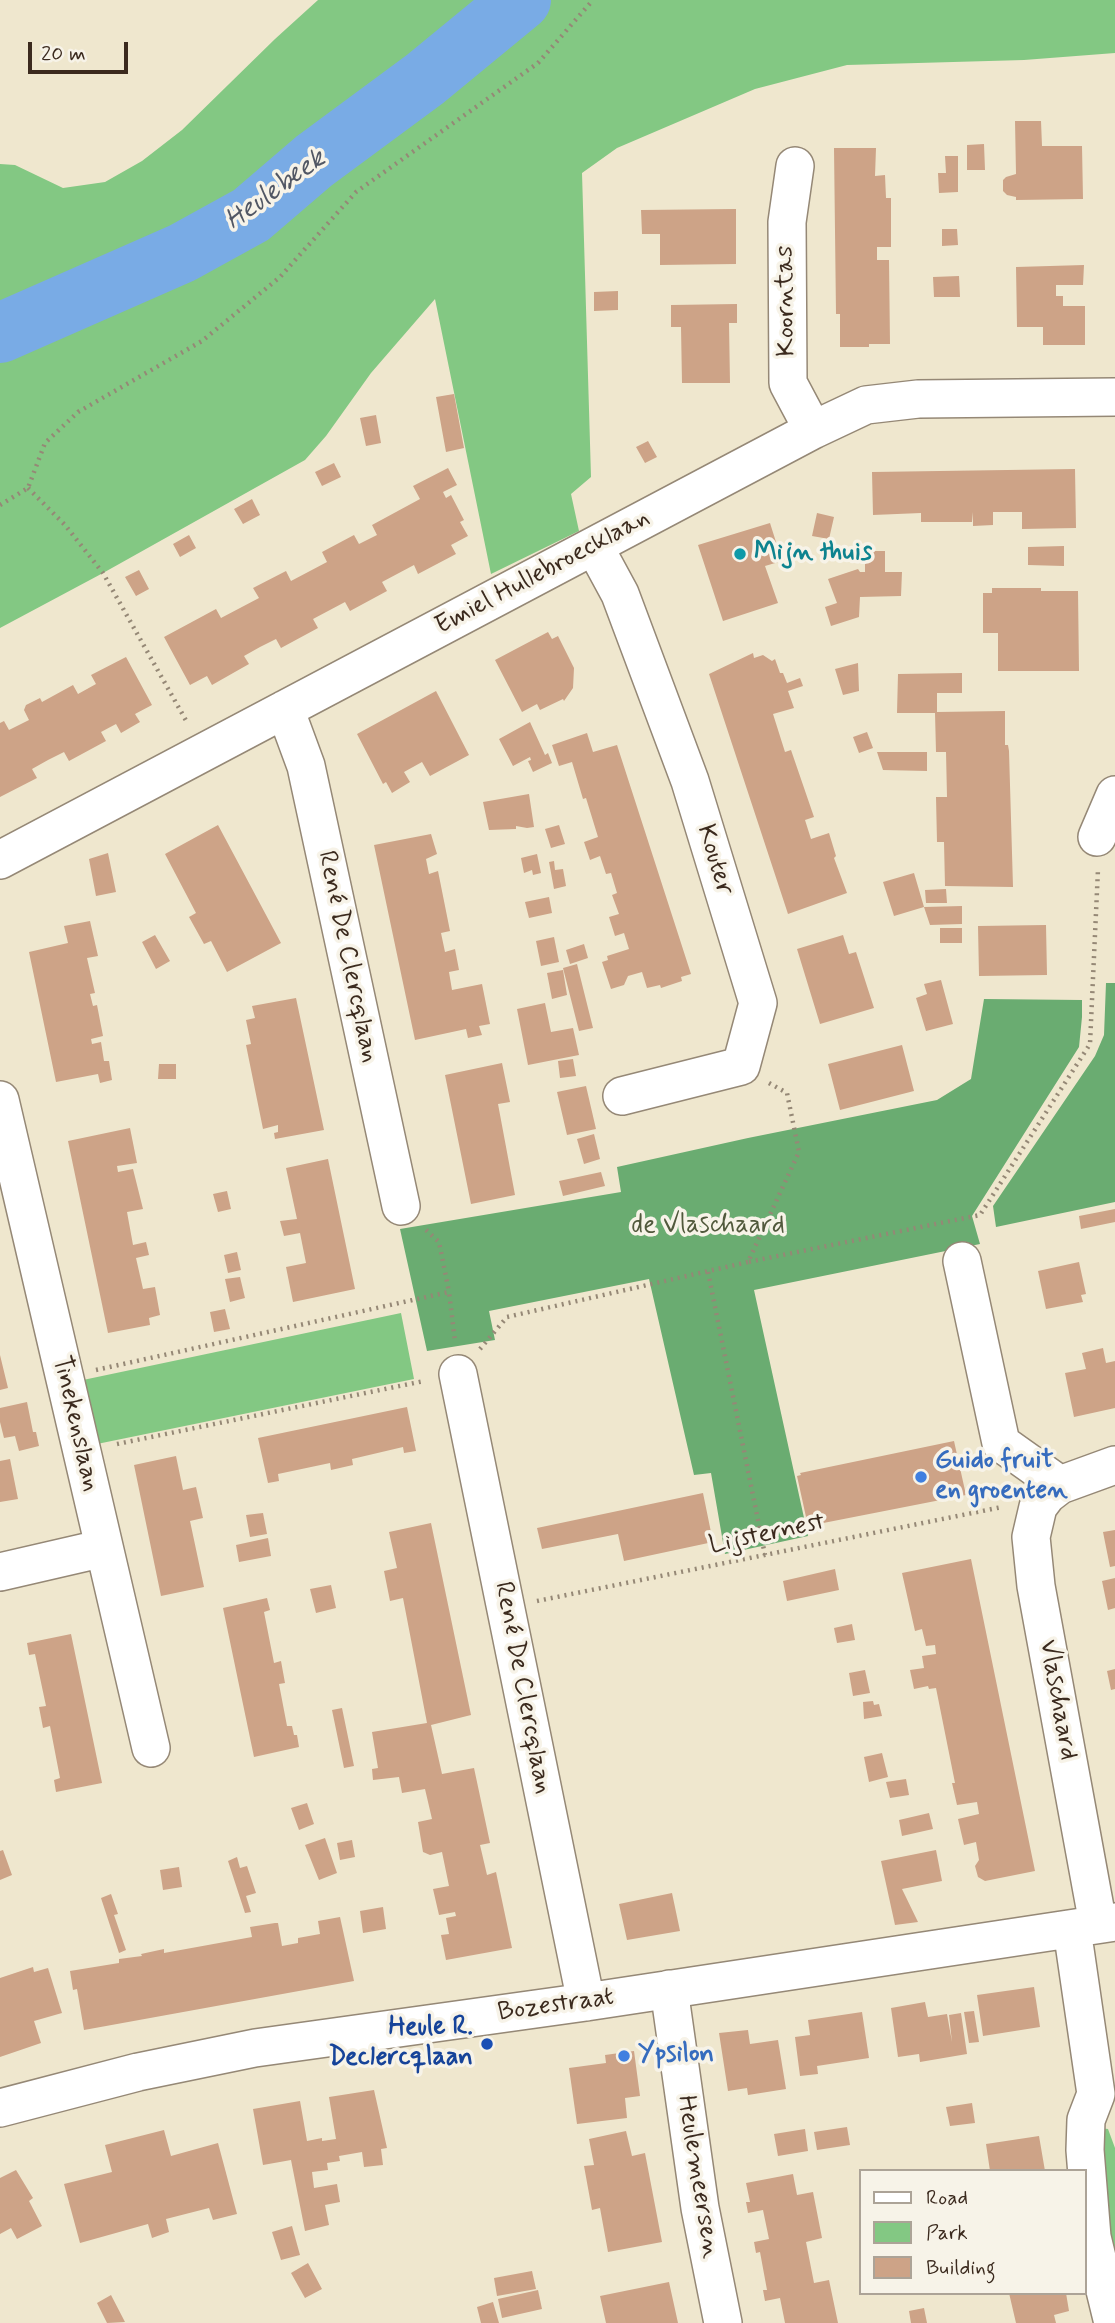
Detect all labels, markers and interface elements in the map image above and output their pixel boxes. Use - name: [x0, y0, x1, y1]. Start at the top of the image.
- scale bar: [32, 28, 131, 72]
- text: 20 m: [41, 40, 86, 68]
- water label: Heulebeek: [219, 143, 333, 239]
- street label: Koorntas: [770, 245, 804, 357]
- street label: Emiel Hullebroecklaan: [430, 503, 656, 643]
- place label: Mijn thuis: [754, 538, 872, 570]
- marker: Mijn thuis: [732, 546, 748, 562]
- street label: Kouter: [689, 821, 739, 899]
- street label: René De Clercqlaan: [309, 848, 385, 1066]
- park label: de Vlaschaard: [631, 1211, 785, 1243]
- street label: Tinekenslaan: [44, 1353, 106, 1495]
- place label: Guido fruit en groenten: [935, 1446, 1068, 1508]
- marker: Guido fruit en groenten: [913, 1469, 929, 1485]
- street label: Lijsternest: [706, 1508, 828, 1562]
- street label: René De Clercqlaan: [486, 1579, 558, 1797]
- street label: Vlaschaard: [1031, 1637, 1083, 1763]
- street label: Bozestraat: [496, 1982, 616, 2030]
- place label: Heule R. Declercqlaan: [328, 2013, 473, 2074]
- marker: Heule R. Declercqlaan: [479, 2036, 495, 2052]
- place label: Ypsilon: [638, 2040, 714, 2072]
- marker: Ypsilon: [616, 2048, 632, 2064]
- street label: Heulemeersen: [669, 2093, 725, 2261]
- legend: [860, 2169, 1087, 2295]
- text: Road: [926, 2184, 968, 2212]
- text: Park: [926, 2219, 968, 2247]
- text: Building: [926, 2254, 996, 2282]

